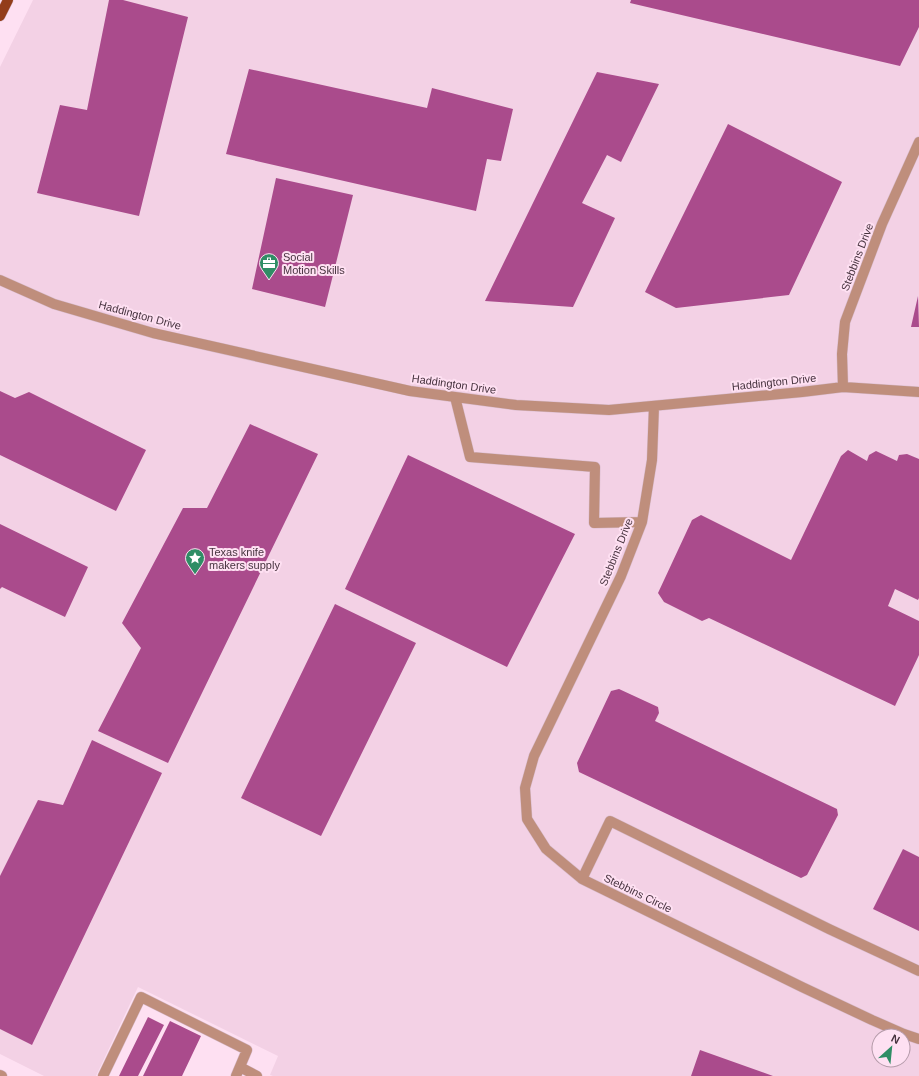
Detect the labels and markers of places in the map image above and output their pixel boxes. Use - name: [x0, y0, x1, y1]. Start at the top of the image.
- place label: Social Motion Skills: [283, 251, 345, 276]
- office icon: Social Motion Skills: [258, 252, 280, 280]
- place label: Texas knife makers supply: [209, 546, 280, 571]
- place icon: Texas knife makers supply: [184, 547, 206, 575]

